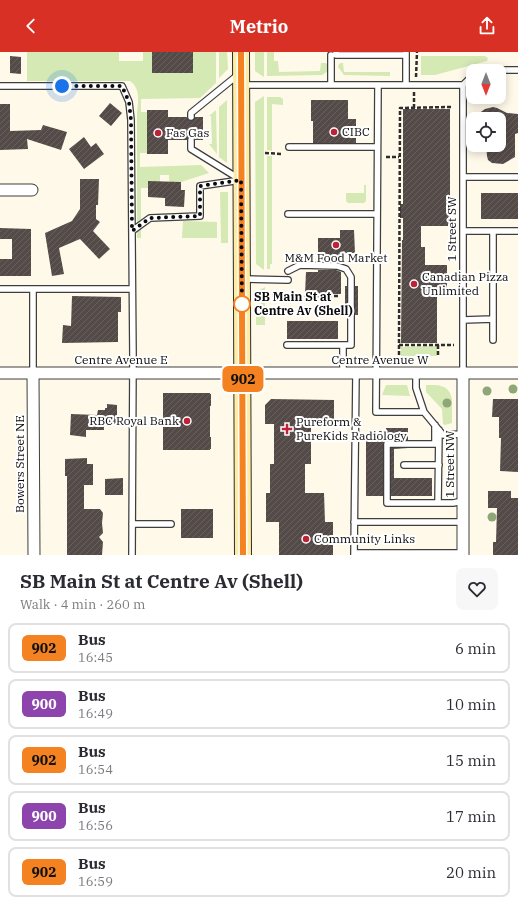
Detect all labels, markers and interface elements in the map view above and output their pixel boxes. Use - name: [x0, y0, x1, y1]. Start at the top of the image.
- icon: back: [20, 15, 42, 37]
- text: Metrio: [230, 15, 288, 38]
- icon: share: [476, 15, 498, 37]
- north arrow: [466, 64, 506, 104]
- map controls: [466, 64, 506, 152]
- your location: [52, 76, 72, 96]
- button: locate: [466, 112, 506, 152]
- place label: CIBC: [342, 124, 370, 139]
- place label: Fas Gas: [166, 125, 210, 140]
- marker: CIBC: [329, 127, 339, 137]
- marker: Fas Gas: [153, 128, 163, 138]
- street label: 1 Street SW: [444, 196, 459, 262]
- marker: M&M Food Market: [331, 240, 341, 250]
- place label: M&M Food Market: [285, 250, 387, 265]
- place label: Canadian Pizza Unlimited: [422, 269, 509, 298]
- marker: Canadian Pizza Unlimited: [409, 279, 419, 289]
- place label: SB Main St at Centre Av (Shell): [254, 289, 353, 318]
- marker: SB Main St at Centre Av (Shell): [233, 295, 251, 313]
- street label: Centre Avenue E: [74, 352, 168, 367]
- street label: Centre Avenue W: [331, 352, 429, 367]
- line badge: 902: [220, 366, 266, 392]
- text: 902: [230, 370, 256, 388]
- place label: RBC Royal Bank: [89, 413, 179, 428]
- place label: Pureform & PureKids Radiology: [296, 414, 407, 443]
- street label: Bowers Street NE: [12, 415, 27, 513]
- marker: RBC Royal Bank: [182, 416, 192, 426]
- marker: Pureform & PureKids Radiology: [281, 423, 293, 435]
- street label: 1 Street NW: [442, 430, 457, 498]
- place label: Community Links: [314, 531, 415, 546]
- marker: Community Links: [301, 534, 311, 544]
- button: heart: [456, 568, 498, 610]
- text: SB Main St at Centre Av (Shell): [20, 569, 303, 593]
- text: Walk · 4 min · 260 m: [20, 596, 145, 613]
- text: Bus: [78, 630, 106, 649]
- text: 902: [31, 639, 57, 657]
- text: 6 min: [455, 639, 496, 658]
- text: 16:45: [78, 649, 113, 666]
- text: Bus: [78, 686, 106, 705]
- text: 900: [31, 695, 57, 713]
- text: 10 min: [446, 695, 496, 714]
- text: 16:49: [78, 705, 113, 722]
- text: Bus: [78, 742, 106, 761]
- text: 902: [31, 751, 57, 769]
- text: 15 min: [446, 751, 496, 770]
- text: 16:54: [78, 761, 113, 778]
- text: Bus: [78, 798, 106, 817]
- text: 900: [31, 807, 57, 825]
- text: 17 min: [446, 807, 496, 826]
- text: 16:56: [78, 817, 113, 834]
- text: Bus: [78, 854, 106, 873]
- text: 902: [31, 863, 57, 881]
- text: 20 min: [446, 863, 496, 882]
- text: 16:59: [78, 873, 113, 890]

